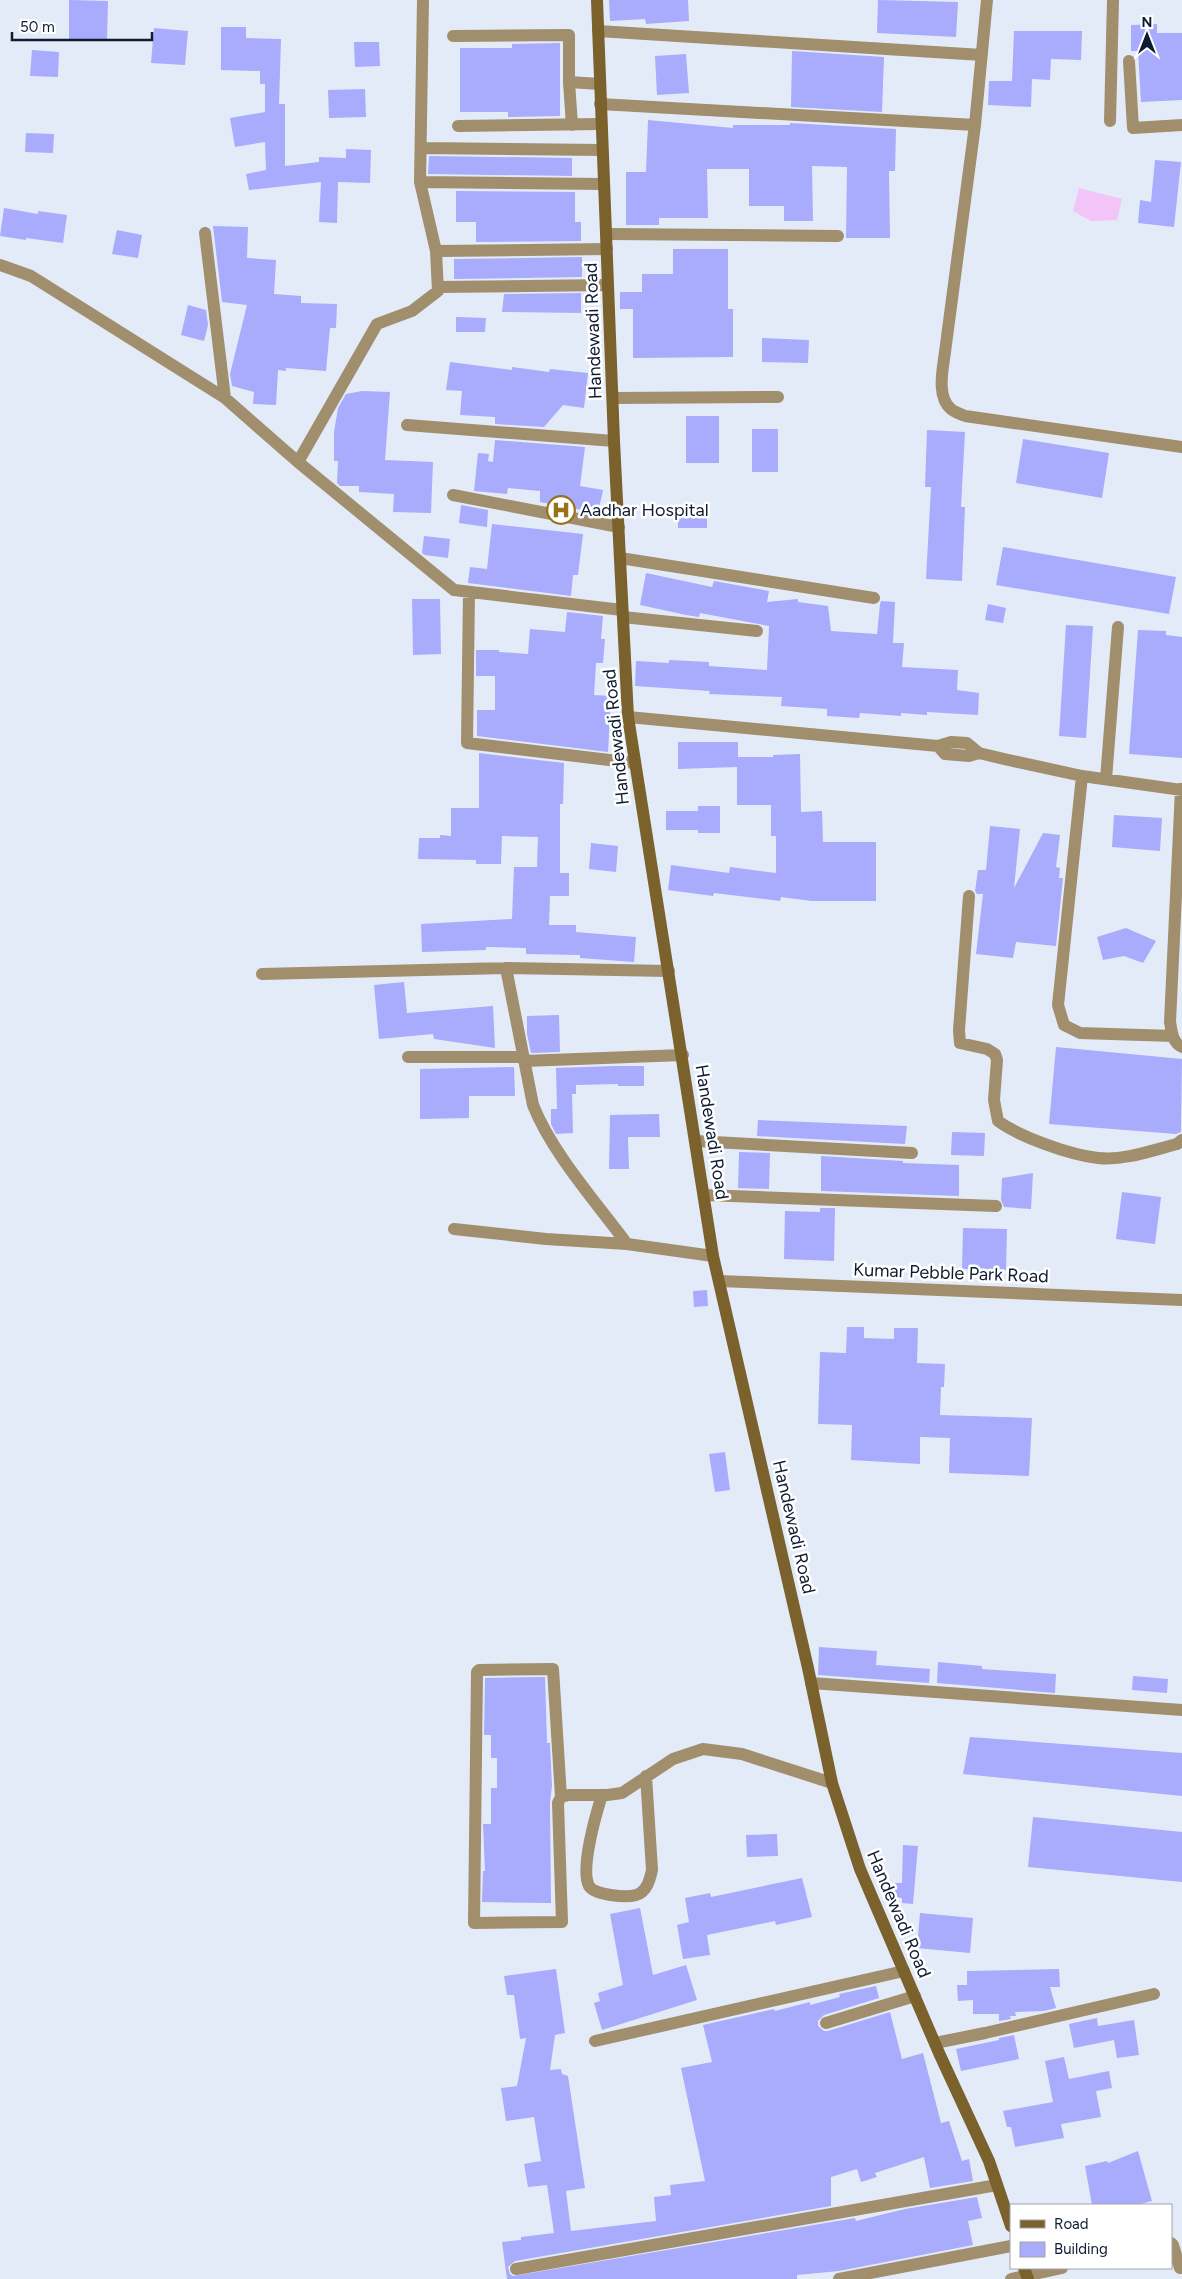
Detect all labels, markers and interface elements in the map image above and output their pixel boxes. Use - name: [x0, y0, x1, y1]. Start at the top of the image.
- scale bar: [12, 10, 152, 42]
- north arrow: [1122, 10, 1172, 60]
- text: N: [1142, 14, 1152, 31]
- text: 50 m: [20, 18, 55, 36]
- street label: Handewadi Road: [580, 262, 606, 400]
- hospital icon: Aadhar Hospital: [546, 495, 576, 525]
- place label: Aadhar Hospital: [580, 499, 709, 521]
- street label: Handewadi Road: [598, 668, 634, 806]
- street label: Handewadi Road: [690, 1063, 734, 1201]
- street label: Kumar Pebble Park Road: [853, 1259, 1049, 1287]
- street label: Handewadi Road: [768, 1458, 820, 1596]
- street label: Handewadi Road: [862, 1847, 936, 1981]
- legend: [1010, 2204, 1172, 2269]
- text: Road: [1054, 2215, 1089, 2233]
- text: Building: [1054, 2240, 1108, 2258]

